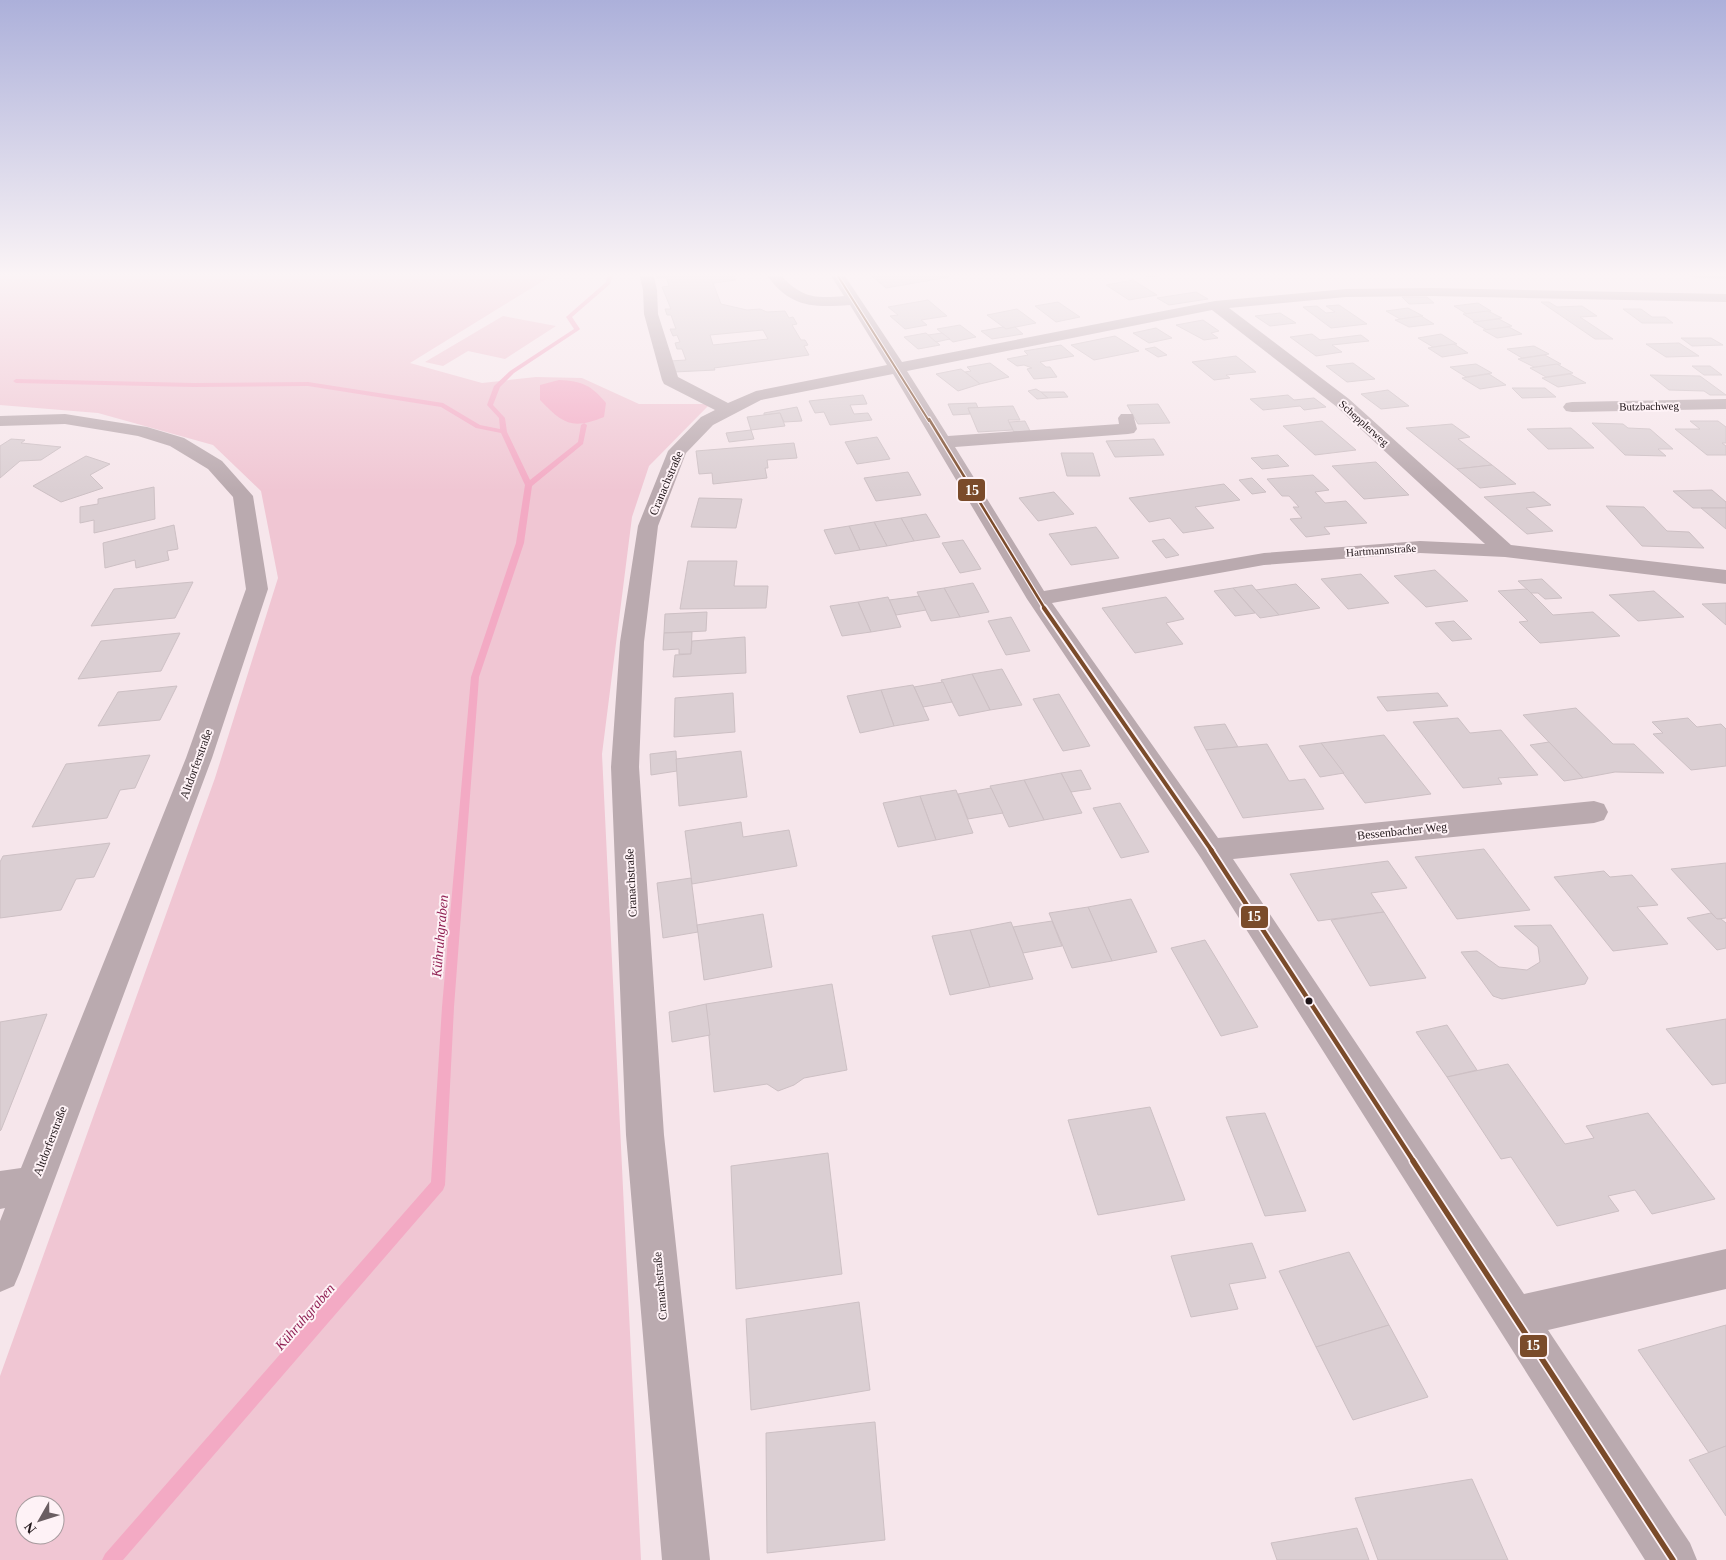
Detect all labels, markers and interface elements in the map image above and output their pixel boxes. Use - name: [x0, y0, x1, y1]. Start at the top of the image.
- street label: Schepplerweg: [1337, 398, 1392, 449]
- street label: Butzbachweg: [1619, 399, 1680, 413]
- street label: Cranachstraße: [646, 449, 686, 517]
- line badge: 15: [957, 478, 986, 502]
- text: 15: [965, 483, 979, 498]
- street label: Hartmannstraße: [1346, 542, 1417, 558]
- street label: Altdorferstraße: [177, 727, 215, 801]
- street label: Bessenbacher Weg: [1356, 819, 1448, 843]
- street label: Cranachstraße: [622, 848, 640, 918]
- water label: Kühruhgraben: [429, 894, 451, 979]
- line badge: 15: [1240, 905, 1269, 929]
- text: 15: [1247, 909, 1261, 924]
- unlabelled marker: [1304, 996, 1314, 1006]
- street label: Altdorferstraße: [30, 1104, 70, 1178]
- street label: Cranachstraße: [650, 1251, 670, 1321]
- water label: Kühruhgraben: [272, 1281, 338, 1354]
- line badge: 15: [1519, 1334, 1548, 1358]
- text: 15: [1526, 1338, 1540, 1353]
- north arrow: [15, 1495, 65, 1545]
- text: N: [21, 1519, 39, 1537]

